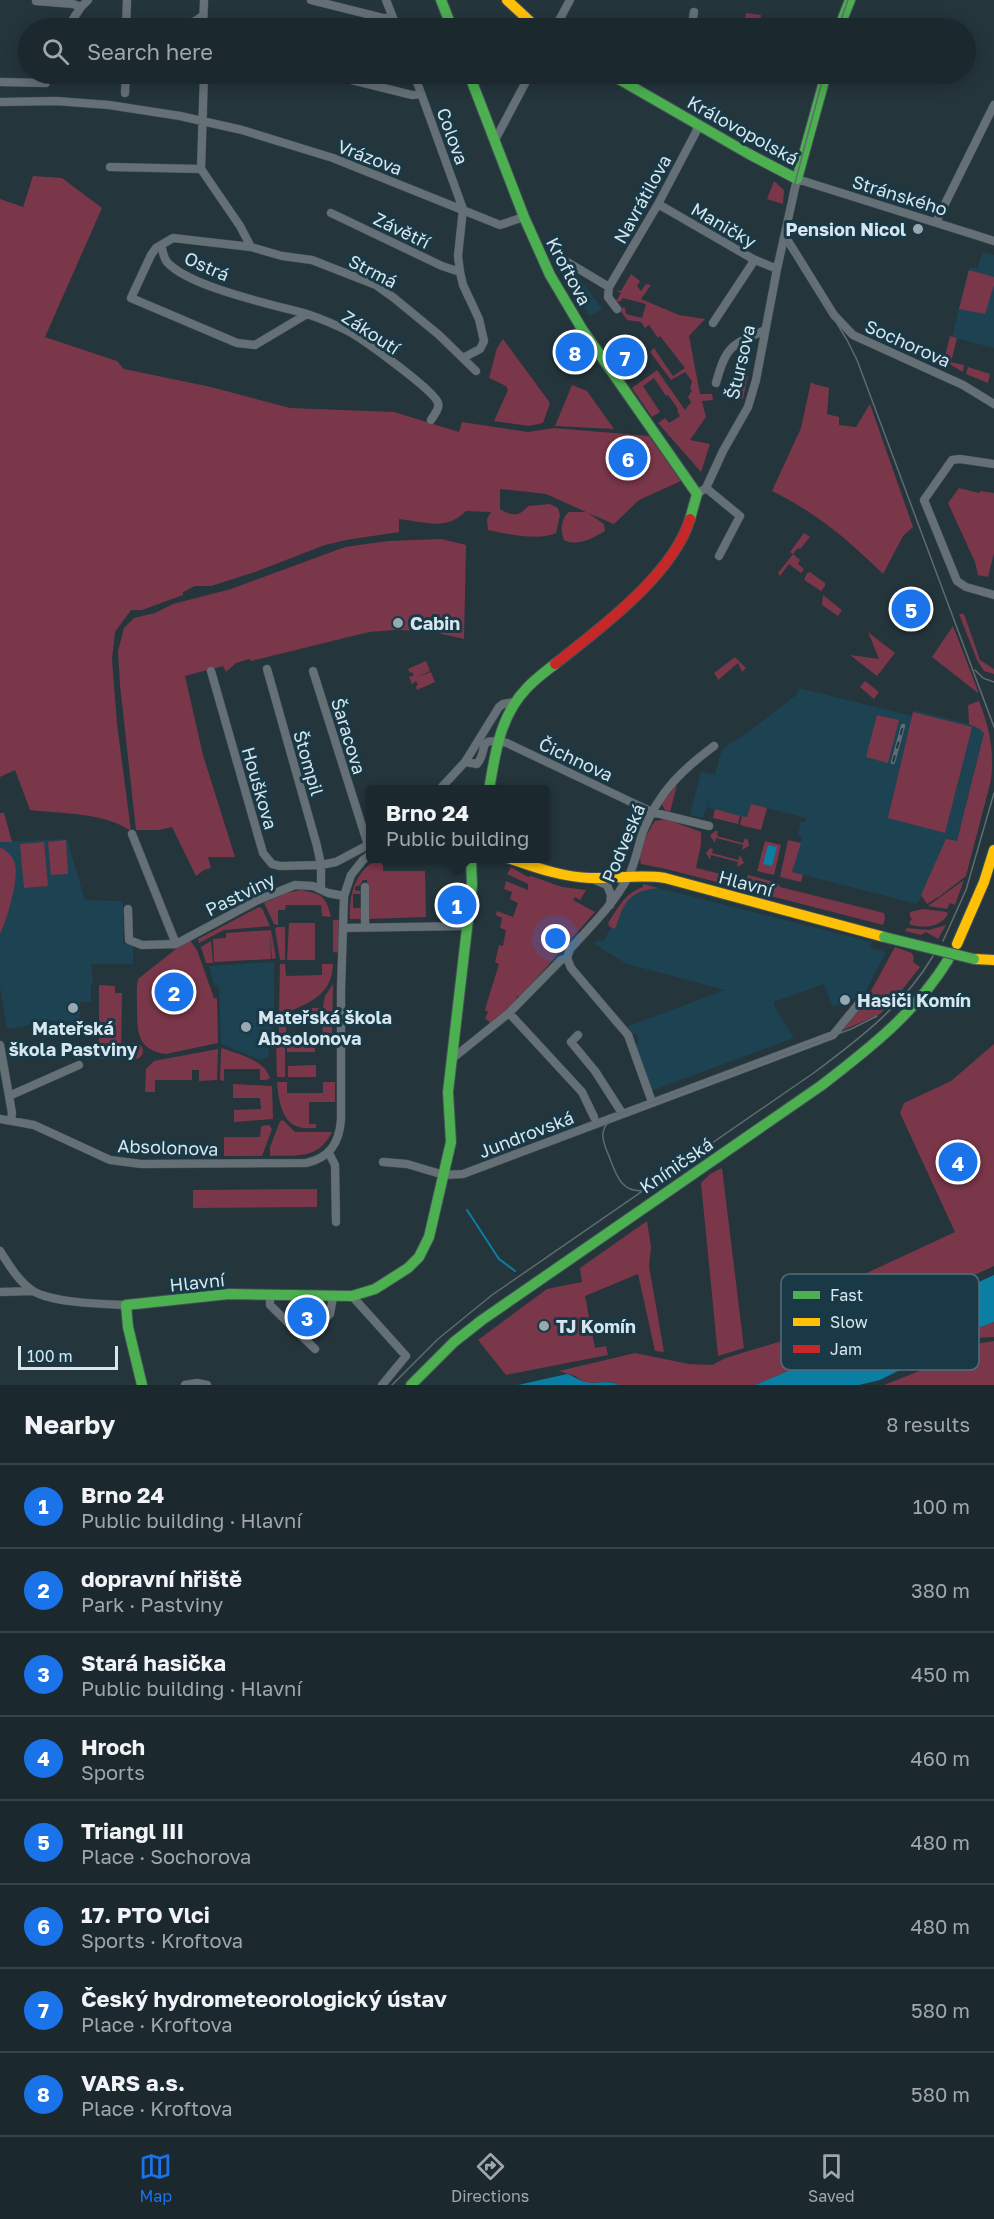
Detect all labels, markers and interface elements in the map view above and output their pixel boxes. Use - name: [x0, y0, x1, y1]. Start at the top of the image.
- search box: [18, 18, 976, 84]
- icon: search: [39, 35, 72, 68]
- text: Search here: [87, 38, 213, 65]
- street label: Královopolská: [684, 90, 802, 170]
- street label: Colova: [433, 105, 473, 167]
- street label: Vrázova: [334, 135, 406, 179]
- street label: Navrátilova: [609, 151, 675, 247]
- street label: Stránského: [850, 170, 950, 220]
- street label: Maničky: [687, 198, 761, 252]
- street label: Závětří: [370, 207, 435, 254]
- place label: Pension Nicol: [786, 218, 906, 240]
- marker: Pension Nicol: [911, 222, 925, 236]
- street label: Kroftova: [542, 233, 596, 309]
- street label: Ostrá: [181, 246, 233, 286]
- street label: Strmá: [345, 250, 401, 292]
- street label: Zákoutí: [338, 305, 405, 359]
- street label: Sochorova: [862, 314, 954, 372]
- street label: Štursova: [721, 323, 759, 401]
- pin: 8: [556, 330, 594, 374]
- pin: 7: [606, 334, 644, 380]
- pin: 6: [608, 436, 648, 480]
- pin: 5: [892, 586, 930, 632]
- place label: Cabin: [410, 612, 460, 634]
- marker: Cabin: [391, 616, 405, 630]
- street label: Šaracova: [327, 695, 371, 777]
- street label: Štompil: [289, 728, 329, 798]
- street label: Čichnova: [535, 732, 617, 786]
- street label: Houškova: [238, 744, 282, 832]
- popup: [366, 785, 549, 863]
- text: Brno 24: [386, 799, 469, 826]
- street label: Podveská: [597, 800, 649, 886]
- text: Public building: [386, 826, 529, 850]
- street label: Hlavní: [716, 865, 777, 901]
- street label: Pastviny: [202, 868, 278, 920]
- pin: 1: [438, 882, 476, 928]
- your location: [541, 924, 570, 953]
- pin: 2: [154, 970, 194, 1014]
- place label: Hasiči Komín: [857, 989, 971, 1011]
- marker: Hasiči Komín: [838, 993, 852, 1007]
- marker: Mateřská škola Pastviny: [66, 1001, 80, 1015]
- place label: Mateřská škola Absolonova: [258, 1006, 392, 1049]
- place label: Mateřská škola Pastviny: [9, 1017, 138, 1060]
- marker: Mateřská škola Absolonova: [239, 1020, 253, 1034]
- street label: Jundrovská: [475, 1106, 577, 1162]
- street label: Kníničská: [635, 1132, 717, 1198]
- street label: Absolonova: [117, 1134, 219, 1160]
- pin: 4: [938, 1140, 978, 1184]
- street label: Hlavní: [168, 1268, 227, 1296]
- legend: [781, 1274, 979, 1370]
- text: Fast: [830, 1285, 863, 1305]
- pin: 3: [288, 1294, 326, 1340]
- text: Slow: [830, 1312, 868, 1332]
- place label: TJ Komín: [556, 1315, 636, 1337]
- marker: TJ Komín: [537, 1319, 551, 1333]
- text: Jam: [830, 1339, 862, 1359]
- scale bar: [18, 1343, 118, 1370]
- text: 100 m: [27, 1346, 73, 1366]
- text: Nearby: [24, 1409, 115, 1440]
- text: 8 results: [886, 1412, 970, 1436]
- text: Brno 24: [81, 1481, 164, 1508]
- text: 1: [38, 1494, 49, 1518]
- text: 100 m: [913, 1494, 970, 1518]
- text: Public building · Hlavní: [81, 1508, 302, 1532]
- text: dopravní hřiště: [81, 1565, 242, 1592]
- text: 2: [37, 1578, 50, 1602]
- text: 380 m: [911, 1578, 970, 1602]
- text: Park · Pastviny: [81, 1592, 223, 1616]
- text: Stará hasička: [81, 1649, 226, 1676]
- text: 3: [37, 1662, 50, 1686]
- text: 450 m: [911, 1662, 970, 1686]
- text: Public building · Hlavní: [81, 1676, 302, 1700]
- text: Hroch: [81, 1733, 145, 1760]
- text: 4: [37, 1746, 50, 1770]
- text: 460 m: [911, 1746, 970, 1770]
- text: Sports: [81, 1760, 145, 1784]
- text: Triangl III: [81, 1817, 184, 1844]
- text: 5: [37, 1830, 50, 1854]
- text: 480 m: [911, 1830, 970, 1854]
- text: Place · Sochorova: [81, 1844, 251, 1868]
- text: 17. PTO Vlci: [81, 1901, 210, 1928]
- text: 6: [37, 1914, 50, 1938]
- text: 480 m: [911, 1914, 970, 1938]
- text: Sports · Kroftova: [81, 1928, 243, 1952]
- text: Český hydrometeorologický ústav: [81, 1985, 447, 2012]
- text: 7: [38, 1998, 49, 2022]
- text: 580 m: [911, 1998, 970, 2022]
- text: Place · Kroftova: [81, 2012, 233, 2036]
- text: VARS a.s.: [81, 2069, 185, 2096]
- text: 8: [37, 2082, 50, 2106]
- text: 580 m: [911, 2082, 970, 2106]
- text: Place · Kroftova: [81, 2096, 233, 2120]
- tab: Map: [139, 2150, 172, 2206]
- tab: Directions: [451, 2150, 529, 2206]
- tab: Saved: [808, 2150, 855, 2206]

